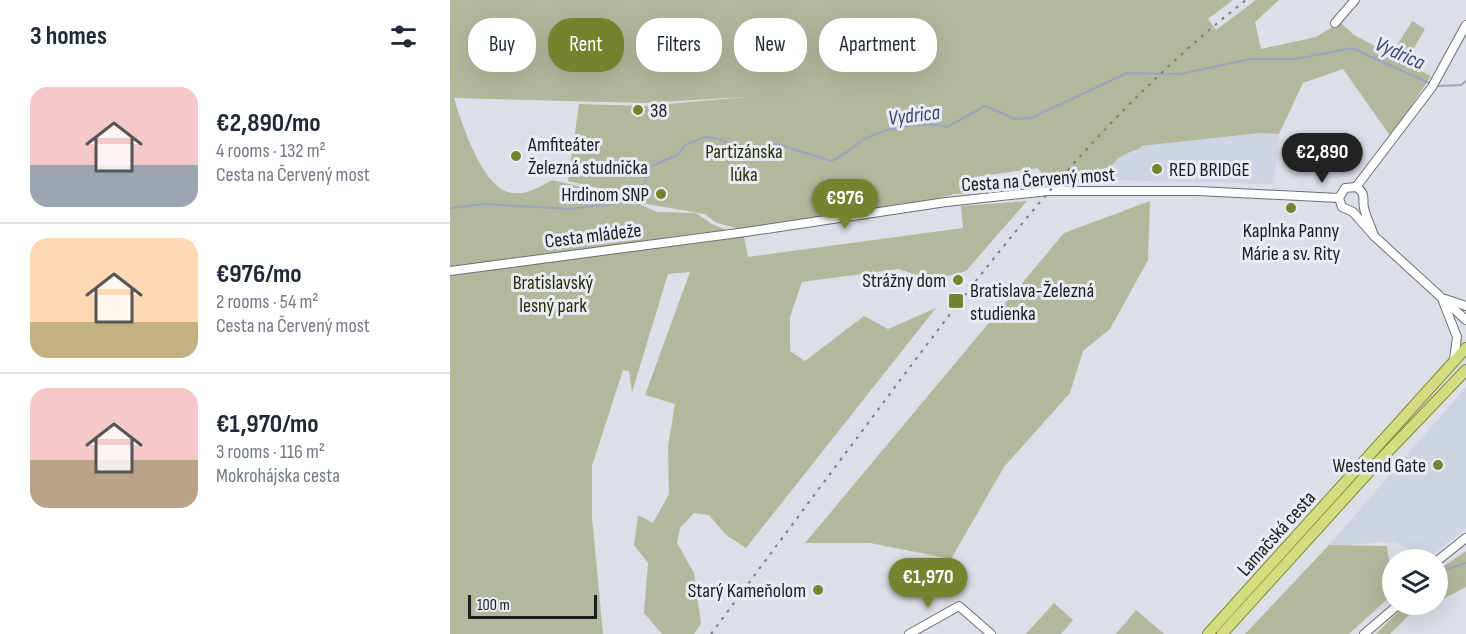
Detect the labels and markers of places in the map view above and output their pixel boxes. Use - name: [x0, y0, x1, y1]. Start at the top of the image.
- place label: 38: [650, 99, 667, 123]
- marker: 38: [631, 103, 645, 117]
- place label: Amfiteáter Železná studnička: [527, 133, 648, 180]
- pin: €2,890: [1273, 133, 1371, 184]
- marker: Amfiteáter Železná studnička: [509, 149, 523, 163]
- place label: RED BRIDGE: [1169, 158, 1250, 182]
- marker: RED BRIDGE: [1150, 162, 1164, 176]
- pin: €976: [809, 179, 881, 230]
- place label: Hrdinom SNP: [561, 183, 649, 207]
- marker: Hrdinom SNP: [654, 187, 668, 201]
- marker: Kaplnka Panny Márie a sv. Rity: [1284, 201, 1298, 215]
- place label: Kaplnka Panny Márie a sv. Rity: [1242, 219, 1341, 266]
- place label: Strážny dom: [862, 269, 946, 293]
- marker: Strážny dom: [951, 273, 965, 287]
- place label: Bratislava-Železná studienka: [970, 279, 1094, 326]
- marker: Bratislava-Železná studienka: [947, 292, 965, 310]
- place label: Westend Gate: [1332, 454, 1426, 478]
- marker: Westend Gate: [1431, 458, 1445, 472]
- pin: €1,970: [879, 558, 977, 609]
- place label: Starý Kameňolom: [688, 579, 806, 603]
- marker: Starý Kameňolom: [811, 583, 825, 597]

